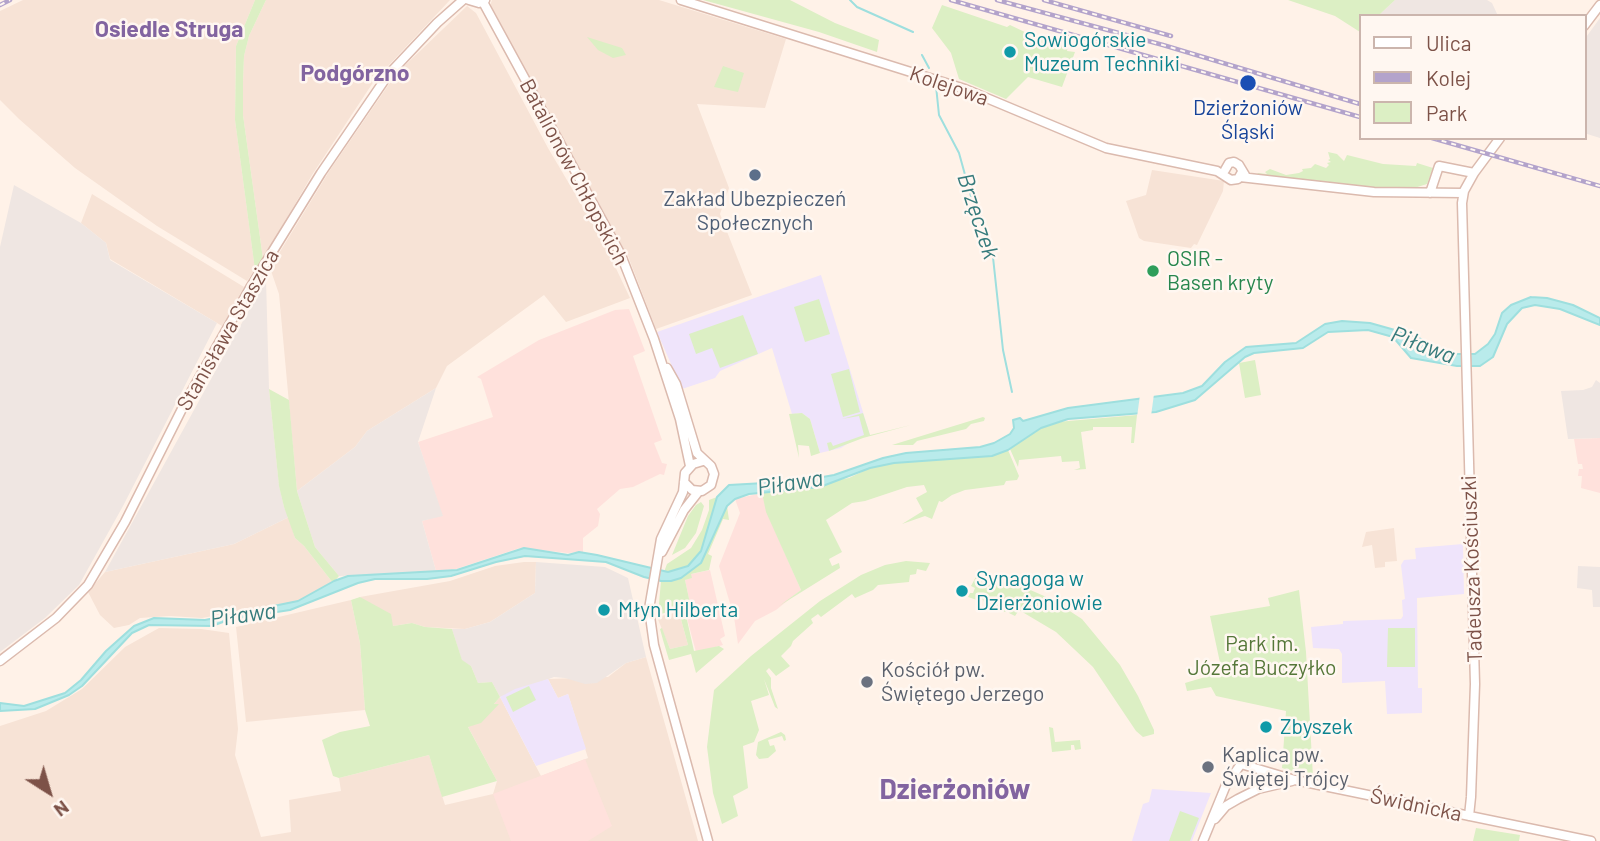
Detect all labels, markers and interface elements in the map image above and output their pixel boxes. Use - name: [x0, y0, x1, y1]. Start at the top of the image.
- legend: [1358, 14, 1586, 140]
- district label: Osiedle Struga: [95, 15, 243, 43]
- place label: Sowiogórskie Muzeum Techniki: [1024, 27, 1180, 77]
- text: Ulica: [1426, 30, 1471, 55]
- marker: Sowiogórskie Muzeum Techniki: [1002, 44, 1018, 60]
- district label: Podgórzno: [300, 59, 410, 87]
- street label: Kolejowa: [906, 61, 992, 111]
- text: Kolej: [1426, 65, 1471, 90]
- marker: Dzierżoniów Śląski: [1238, 73, 1258, 93]
- street label: Batalionów Chłopskich: [514, 74, 634, 270]
- place label: Dzierżoniów Śląski: [1193, 95, 1303, 145]
- text: Park: [1426, 100, 1467, 125]
- marker: Zakład Ubezpieczeń Społecznych: [747, 167, 763, 183]
- water label: Brzęczek: [951, 170, 1005, 262]
- place label: Zakład Ubezpieczeń Społecznych: [664, 186, 846, 236]
- street label: Stanisława Staszica: [172, 245, 284, 415]
- place label: OSIR - Basen kryty: [1167, 246, 1273, 296]
- marker: OSIR - Basen kryty: [1145, 263, 1161, 279]
- water label: Piława: [1387, 320, 1459, 370]
- water label: Piława: [755, 464, 825, 502]
- street label: Tadeusza Kościuszki: [1456, 475, 1488, 663]
- place label: Synagoga w Dzierżoniowie: [976, 566, 1103, 616]
- marker: Synagoga w Dzierżoniowie: [954, 583, 970, 599]
- water label: Piława: [208, 597, 278, 633]
- place label: Młyn Hilberta: [618, 597, 738, 623]
- marker: Młyn Hilberta: [596, 602, 612, 618]
- park label: Park im. Józefa Buczyłko: [1188, 631, 1336, 681]
- place label: Kościół pw. Świętego Jerzego: [881, 657, 1044, 707]
- marker: Kościół pw. Świętego Jerzego: [859, 674, 875, 690]
- place label: Zbyszek: [1280, 714, 1353, 740]
- marker: Zbyszek: [1258, 719, 1274, 735]
- place label: Kaplica pw. Świętej Trójcy: [1222, 742, 1349, 792]
- north arrow: [14, 757, 84, 827]
- marker: Kaplica pw. Świętej Trójcy: [1200, 759, 1216, 775]
- district label: Dzierżoniów: [880, 773, 1030, 807]
- street label: Świdnicka: [1368, 783, 1464, 827]
- text: N: [50, 796, 74, 822]

